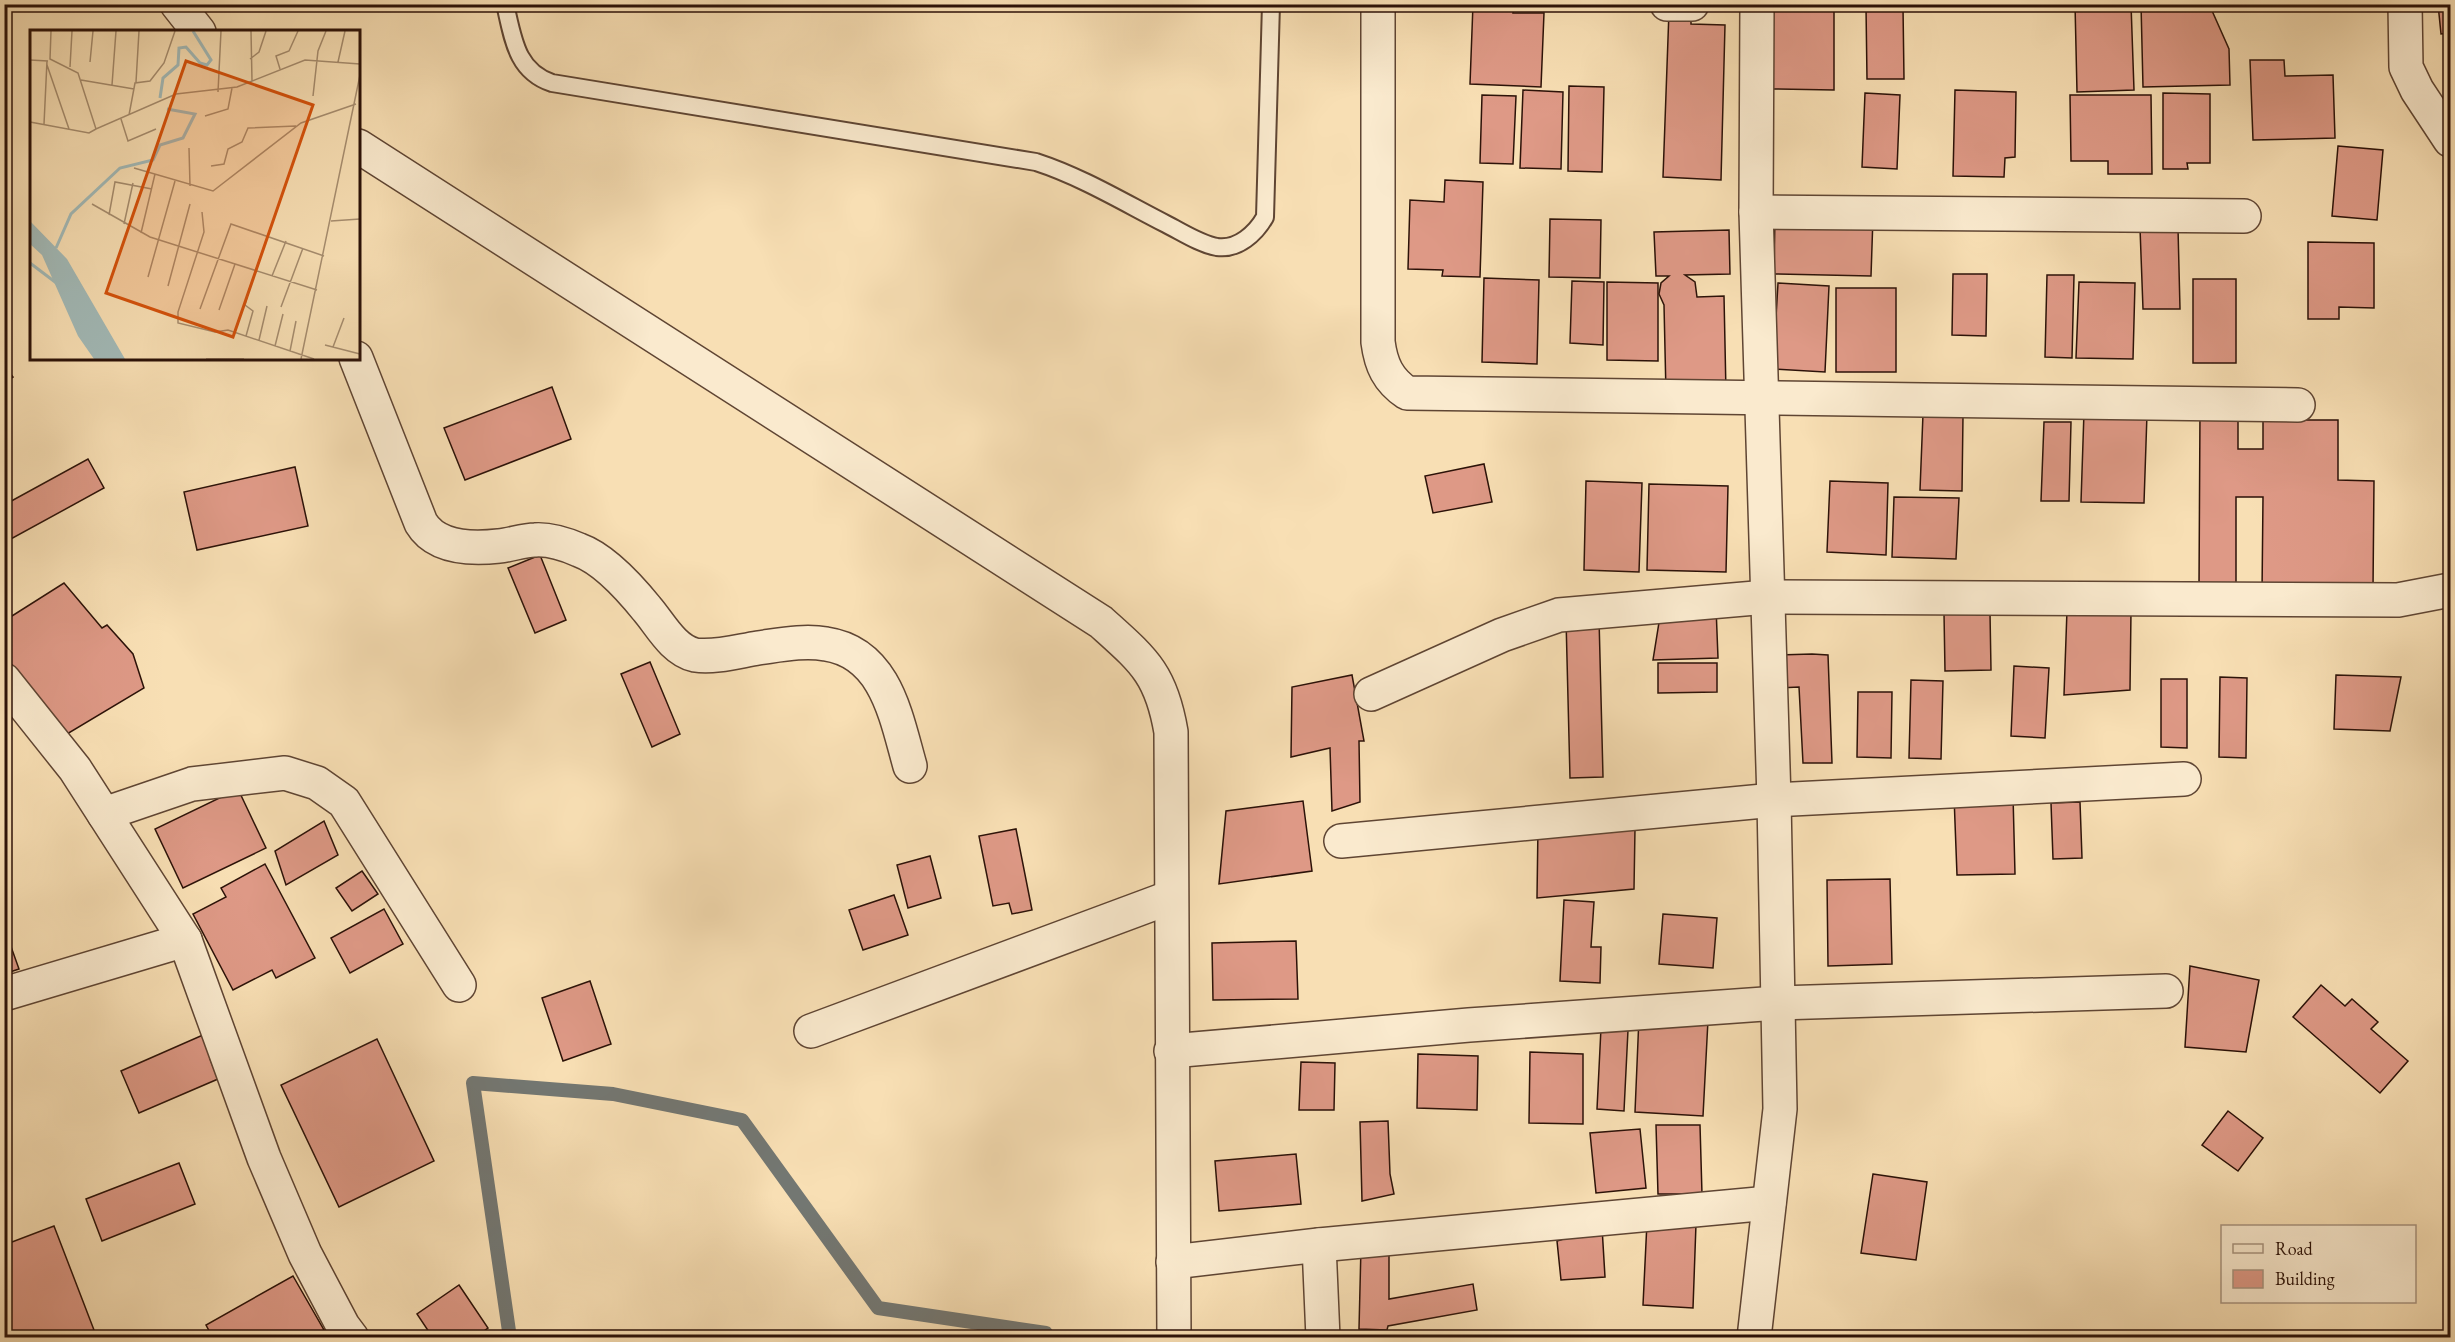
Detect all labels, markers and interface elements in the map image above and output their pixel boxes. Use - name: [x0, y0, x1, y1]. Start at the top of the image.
- inset map: [30, 30, 360, 360]
- legend: [2221, 1225, 2416, 1303]
- text: Road: [2275, 1237, 2314, 1260]
- text: Building: [2275, 1267, 2335, 1290]

